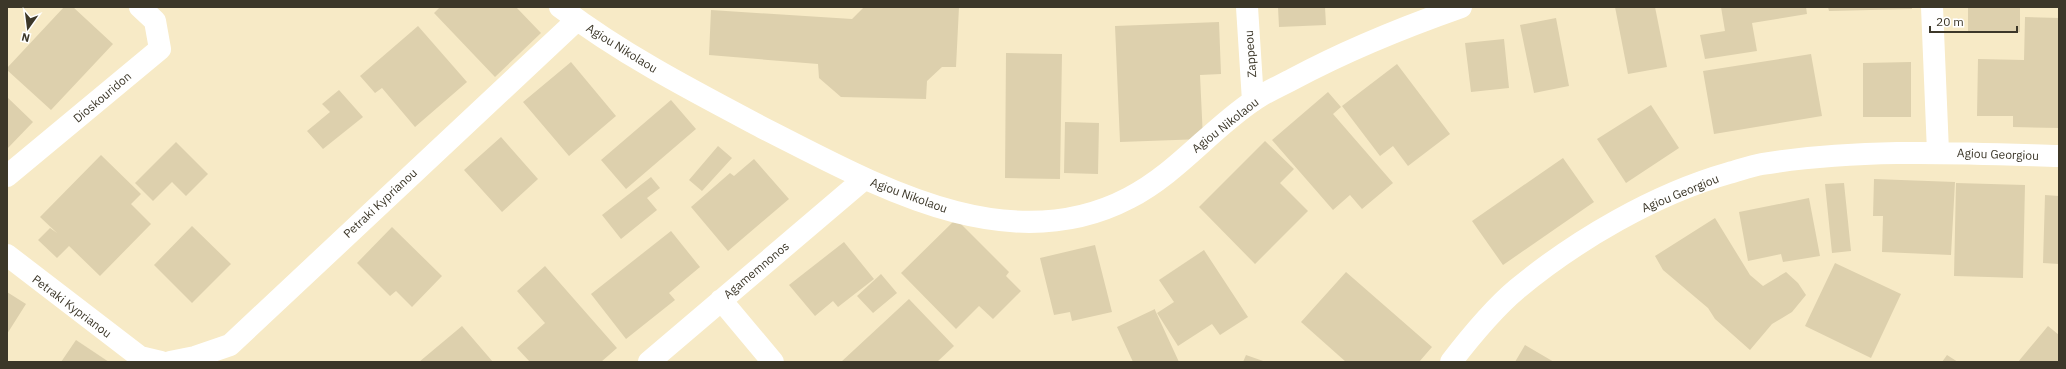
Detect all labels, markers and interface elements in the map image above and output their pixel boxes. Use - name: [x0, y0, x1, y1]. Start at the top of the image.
- north arrow: [8, 8, 48, 48]
- scale bar: [1930, 8, 2017, 34]
- text: 20 m: [1936, 14, 1964, 29]
- street label: Agiou Nikolaou: [584, 20, 660, 76]
- text: N: [20, 30, 31, 45]
- street label: Zappeou: [1241, 30, 1259, 78]
- street label: Dioskouridon: [70, 68, 134, 126]
- street label: Agiou Nikolaou: [1188, 94, 1262, 156]
- street label: Agiou Georgiou: [1957, 145, 2039, 163]
- street label: Petraki Kyprianou: [340, 165, 420, 241]
- street label: Agiou Georgiou: [1639, 171, 1721, 215]
- street label: Agiou Nikolaou: [868, 174, 950, 216]
- street label: Agamemnonos: [720, 238, 792, 302]
- street label: Petraki Kyprianou: [29, 271, 115, 341]

